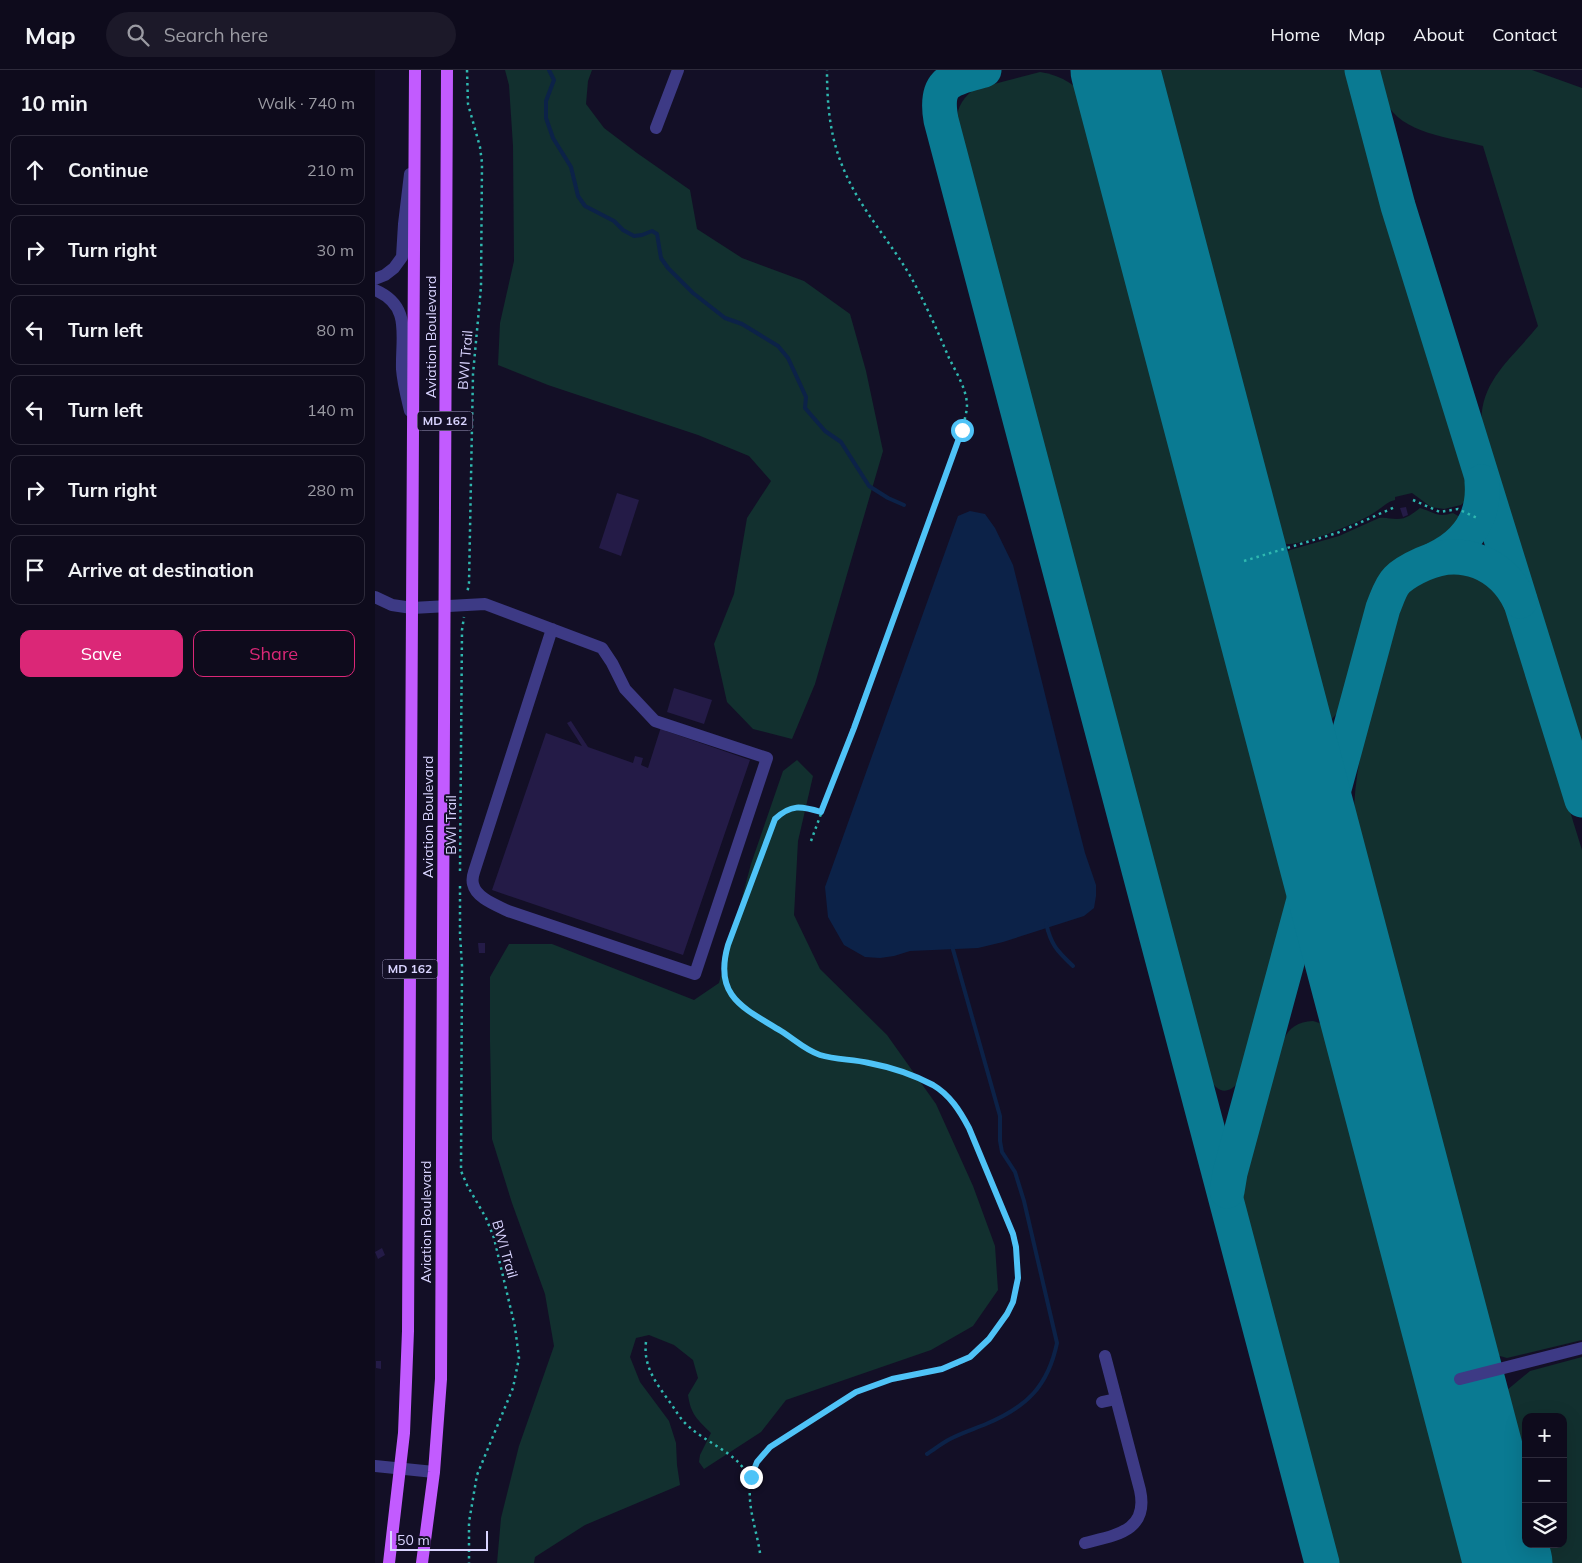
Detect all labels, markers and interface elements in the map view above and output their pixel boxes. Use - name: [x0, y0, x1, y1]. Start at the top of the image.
- search box: [106, 12, 456, 57]
- text: Map: [25, 20, 76, 50]
- icon: search: [124, 21, 152, 49]
- text: Search here: [164, 23, 268, 47]
- text: Home: [1270, 23, 1320, 46]
- text: Map: [1348, 23, 1385, 46]
- text: About: [1413, 23, 1464, 46]
- text: Contact: [1492, 23, 1557, 46]
- text: 10 min: [20, 90, 88, 116]
- text: Walk · 740 m: [257, 93, 355, 113]
- icon: ahead: [21, 156, 49, 184]
- text: Continue: [68, 158, 148, 182]
- text: 210 m: [307, 160, 354, 180]
- icon: right: [21, 236, 49, 264]
- text: Turn right: [68, 238, 157, 262]
- text: 30 m: [317, 240, 354, 260]
- street label: Aviation Boulevard: [422, 276, 440, 398]
- icon: left: [21, 316, 49, 344]
- text: Turn left: [68, 318, 143, 342]
- text: 80 m: [317, 320, 354, 340]
- street label: BWI Trail: [453, 329, 477, 391]
- icon: left: [21, 396, 49, 424]
- text: Turn left: [68, 398, 143, 422]
- text: 140 m: [307, 400, 354, 420]
- road number: MD 162: [417, 412, 473, 431]
- route start: [951, 419, 974, 442]
- icon: right: [21, 476, 49, 504]
- text: Turn right: [68, 478, 157, 502]
- text: 280 m: [307, 480, 354, 500]
- icon: arrive: [21, 556, 49, 584]
- text: Arrive at destination: [68, 558, 254, 582]
- button: Save: [20, 630, 183, 677]
- button: Share: [193, 630, 355, 677]
- street label: Aviation Boulevard: [419, 756, 437, 878]
- street label: BWI Trail: [442, 795, 460, 855]
- road number: MD 162: [383, 960, 437, 979]
- street label: Aviation Boulevard: [417, 1161, 435, 1283]
- street label: BWI Trail: [488, 1218, 522, 1280]
- map controls: [1522, 1413, 1567, 1548]
- button: +: [1522, 1413, 1567, 1458]
- button: −: [1522, 1458, 1567, 1503]
- route end: [740, 1466, 763, 1489]
- button: layers: [1522, 1503, 1567, 1548]
- scale bar: [390, 1528, 487, 1551]
- text: 50 m: [397, 1531, 430, 1549]

